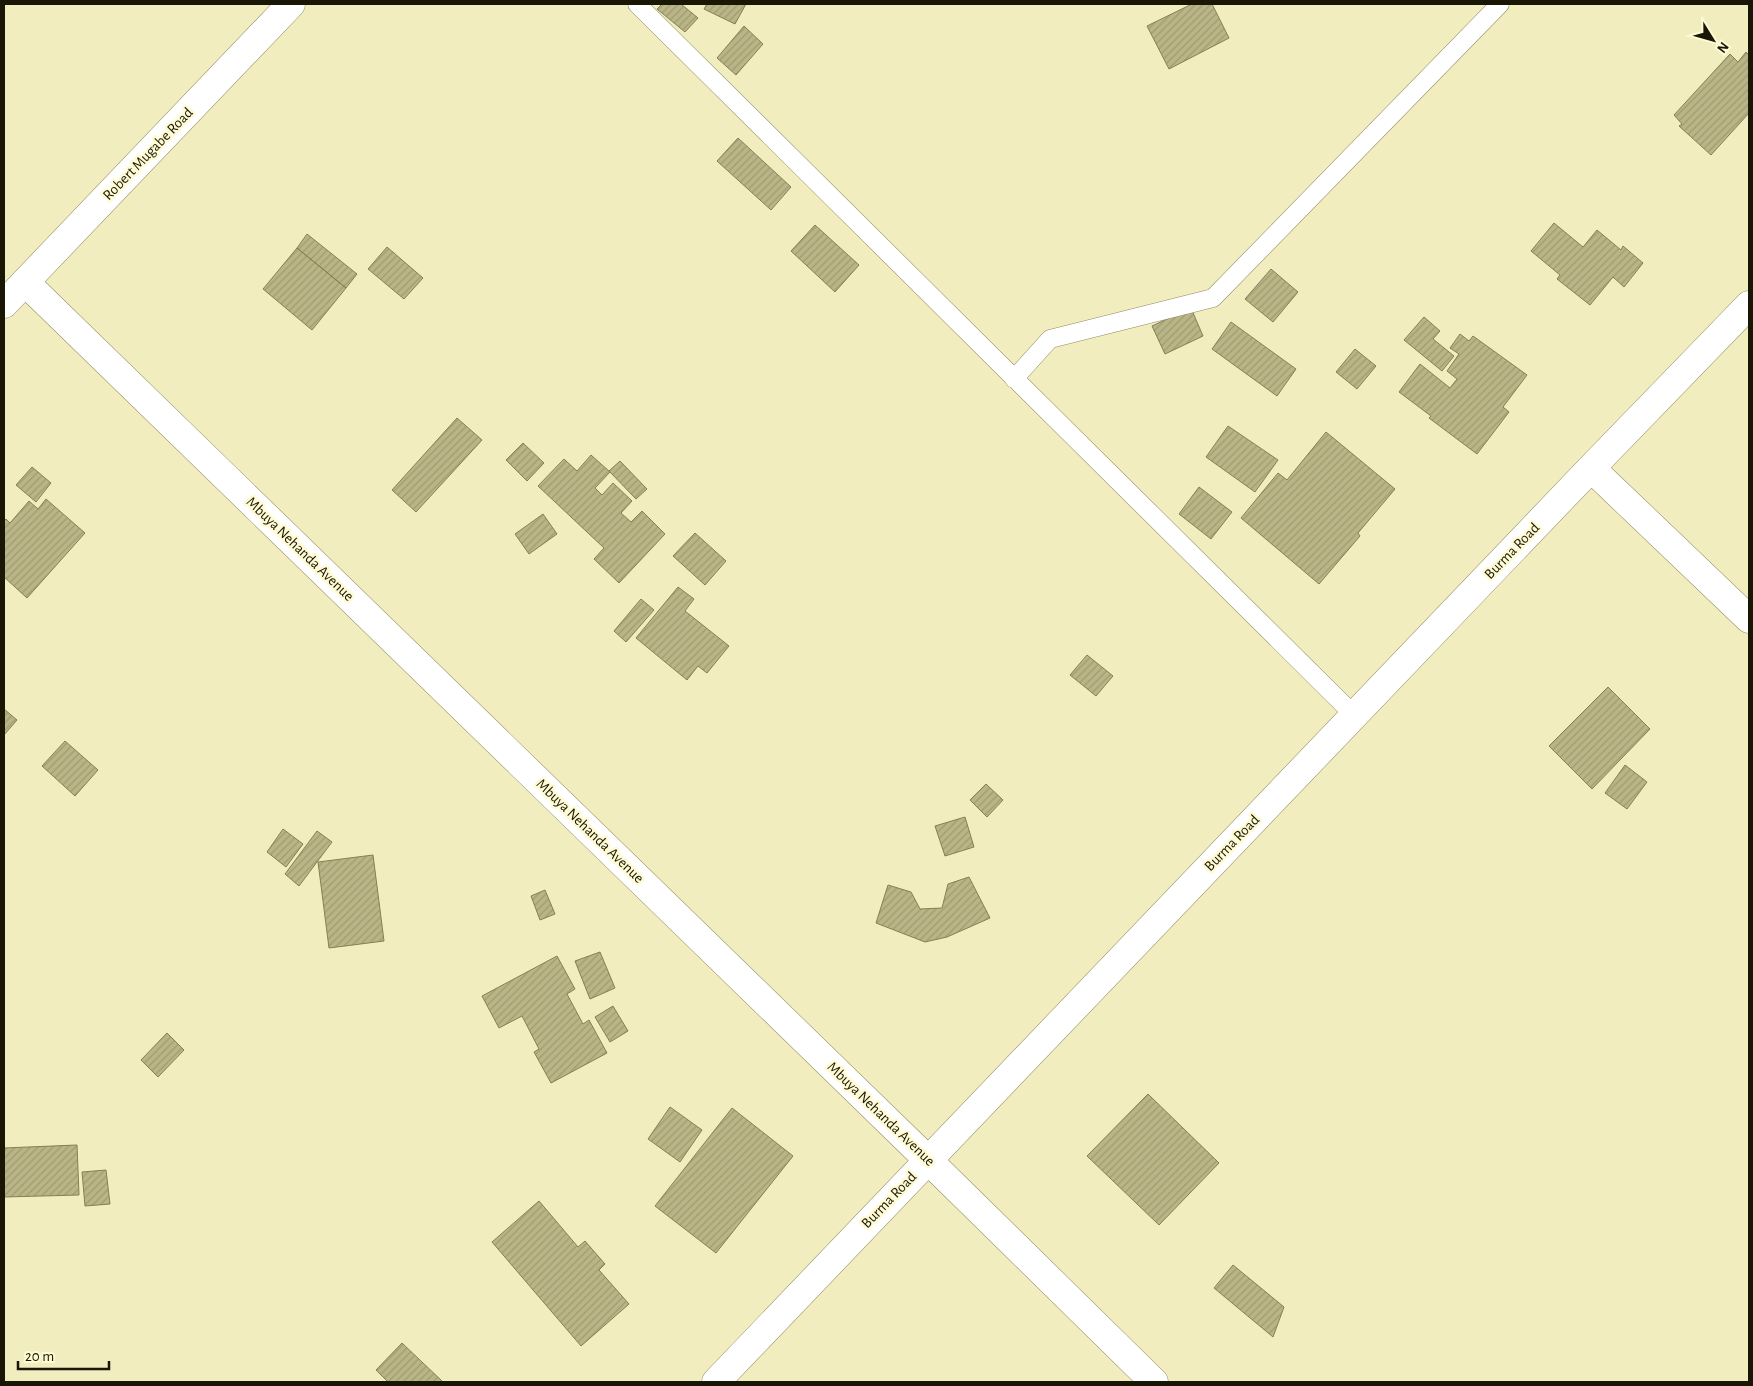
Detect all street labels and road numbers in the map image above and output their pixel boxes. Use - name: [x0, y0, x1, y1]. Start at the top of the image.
- street label: Robert Mugabe Road: [100, 105, 196, 203]
- street label: Mbuya Nehanda Avenue: [243, 494, 357, 604]
- street label: Burma Road: [1482, 520, 1542, 582]
- street label: Mbuya Nehanda Avenue: [533, 776, 647, 886]
- street label: Burma Road: [1202, 812, 1262, 874]
- street label: Mbuya Nehanda Avenue: [824, 1059, 938, 1169]
- street label: Burma Road: [859, 1169, 919, 1231]

